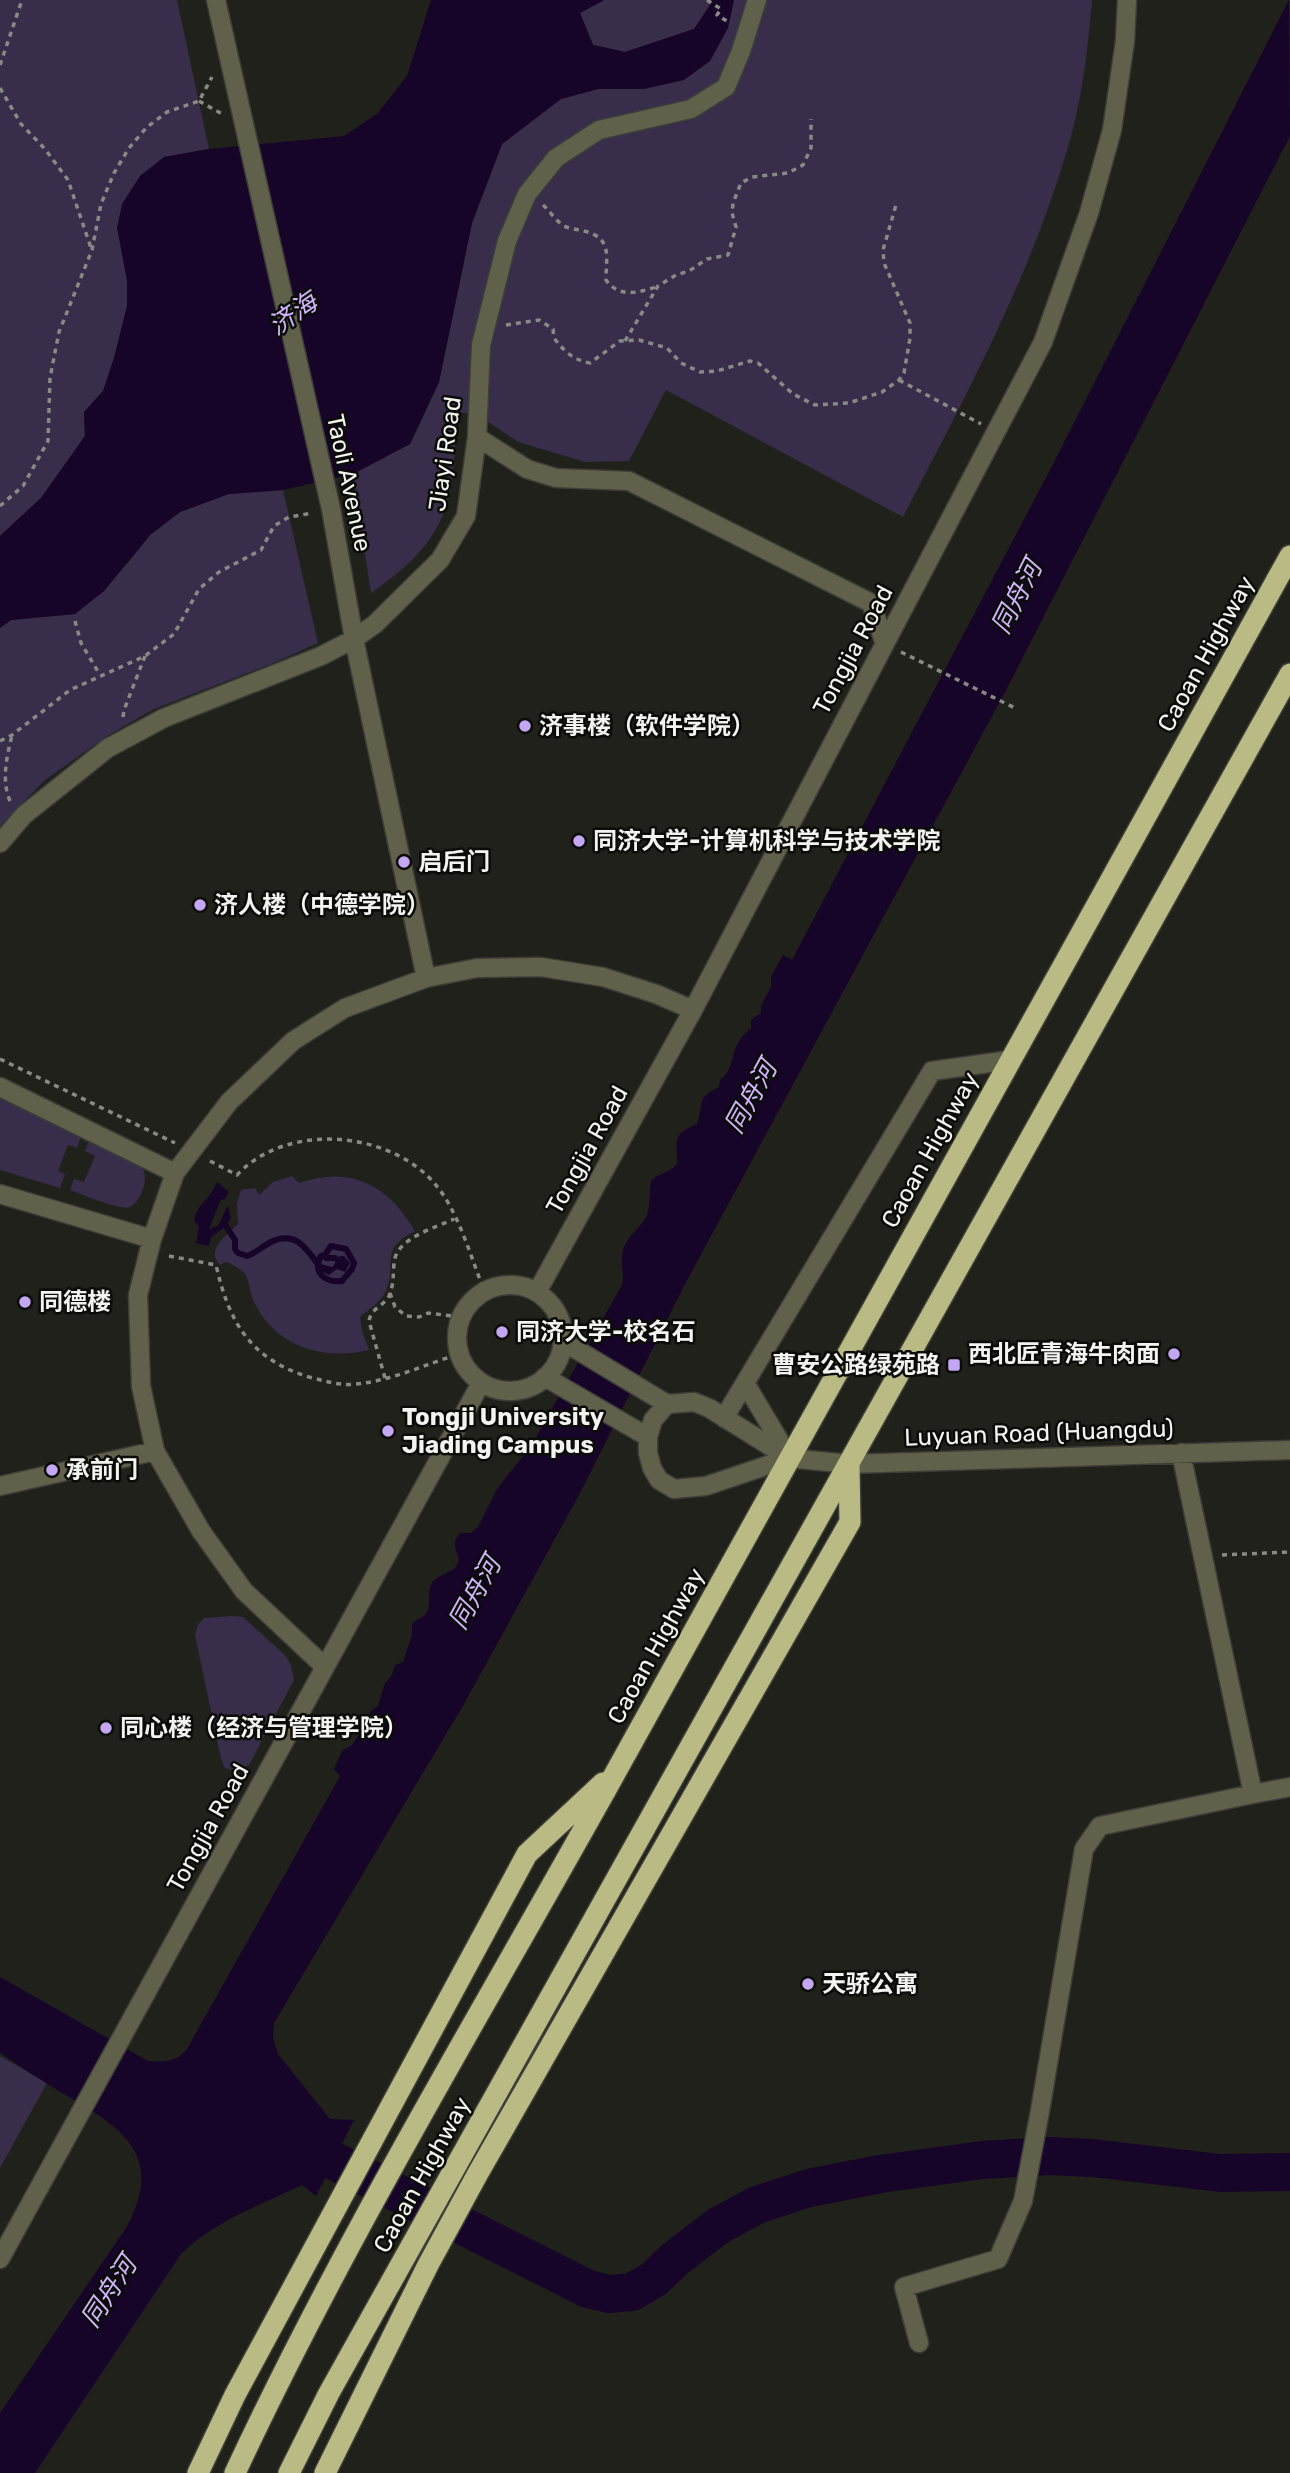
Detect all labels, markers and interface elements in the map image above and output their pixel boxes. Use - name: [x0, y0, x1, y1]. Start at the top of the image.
- water label: 济海: [263, 284, 326, 342]
- street label: Jiayi Road: [423, 395, 467, 513]
- street label: Taoli Avenue: [321, 412, 377, 554]
- water label: 同舟河: [985, 551, 1051, 639]
- street label: Caoan Highway: [1152, 571, 1260, 737]
- street label: Tongjia Road: [807, 581, 899, 719]
- place label: 济事楼（软件学院）: [539, 712, 755, 740]
- marker: 济事楼（软件学院）: [517, 718, 533, 734]
- place label: 同济大学-计算机科学与技术学院: [593, 827, 940, 855]
- marker: 同济大学-计算机科学与技术学院: [571, 833, 587, 849]
- place label: 启后门: [418, 848, 490, 876]
- marker: 启后门: [396, 854, 412, 870]
- place label: 济人楼（中德学院）: [214, 891, 430, 919]
- marker: 济人楼（中德学院）: [192, 897, 208, 913]
- water label: 同舟河: [719, 1051, 786, 1139]
- street label: Caoan Highway: [876, 1067, 984, 1233]
- street label: Tongjia Road: [540, 1081, 634, 1219]
- place label: 同德楼: [39, 1288, 111, 1316]
- marker: 同德楼: [17, 1294, 33, 1310]
- place label: 同济大学-校名石: [516, 1318, 695, 1346]
- marker: 同济大学-校名石: [494, 1324, 510, 1340]
- place label: 西北匠青海牛肉面: [968, 1340, 1160, 1368]
- marker: 西北匠青海牛肉面: [1166, 1346, 1182, 1362]
- place label: 曹安公路绿苑路: [772, 1351, 940, 1379]
- marker: 曹安公路绿苑路: [946, 1357, 962, 1373]
- place label: Tongji University Jiading Campus: [402, 1403, 604, 1459]
- street label: Luyuan Road (Huangdu): [904, 1414, 1174, 1452]
- marker: Tongji University Jiading Campus: [380, 1423, 396, 1439]
- place label: 承前门: [66, 1456, 138, 1484]
- marker: 承前门: [44, 1462, 60, 1478]
- water label: 同舟河: [443, 1547, 510, 1635]
- street label: Caoan Highway: [602, 1563, 710, 1729]
- place label: 同心楼（经济与管理学院）: [120, 1714, 408, 1742]
- marker: 同心楼（经济与管理学院）: [98, 1720, 114, 1736]
- street label: Tongjia Road: [161, 1759, 255, 1897]
- place label: 天骄公寓: [822, 1970, 918, 1998]
- marker: 天骄公寓: [800, 1976, 816, 1992]
- street label: Caoan Highway: [368, 2092, 476, 2258]
- water label: 同舟河: [75, 2247, 146, 2333]

